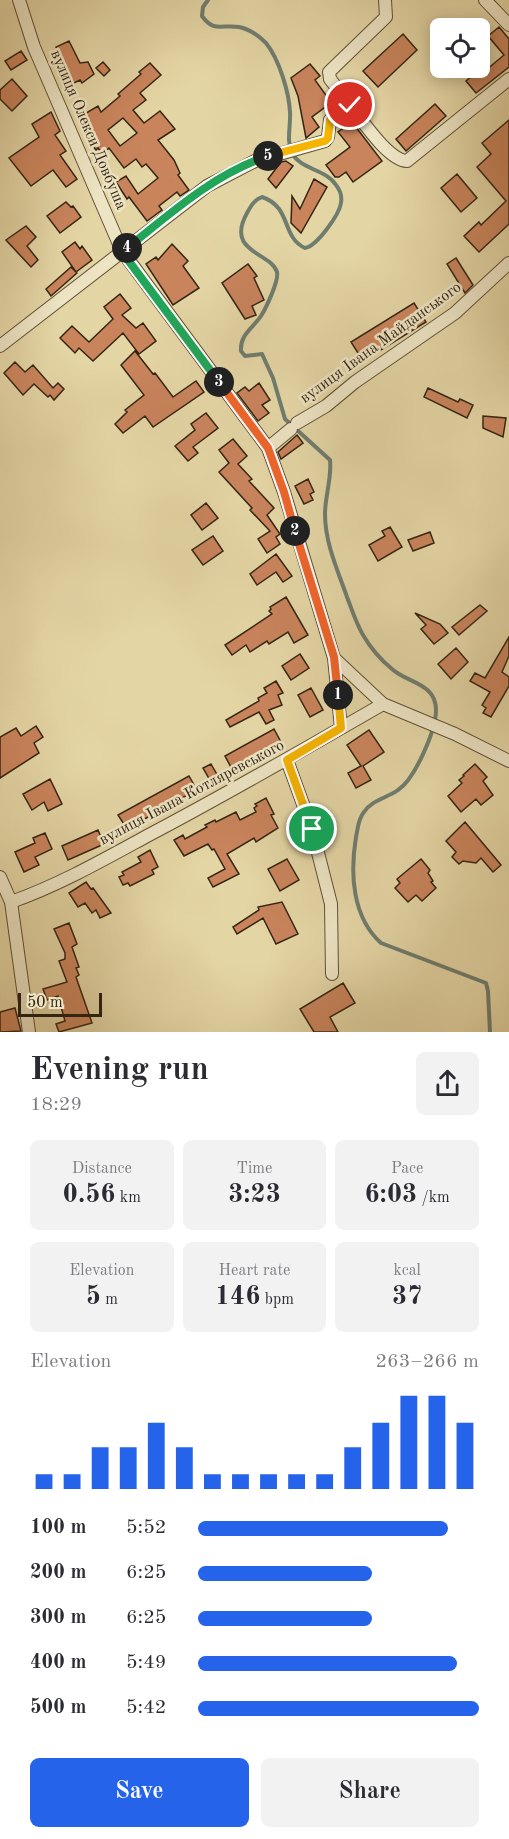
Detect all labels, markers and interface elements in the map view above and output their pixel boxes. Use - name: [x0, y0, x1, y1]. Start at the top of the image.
- map controls: [430, 18, 490, 78]
- button: locate: [430, 18, 490, 78]
- street label: вулиця Олекси Довбуша: [47, 48, 129, 212]
- pin: [324, 79, 375, 130]
- icon: check: [333, 88, 366, 121]
- pin: 5: [253, 141, 283, 171]
- text: 5: [263, 148, 273, 164]
- pin: 4: [112, 233, 142, 263]
- text: 4: [122, 240, 132, 256]
- street label: вулиця Івана Майданського: [298, 279, 464, 407]
- pin: 3: [204, 367, 234, 397]
- text: 3: [214, 374, 224, 390]
- pin: 2: [280, 516, 310, 546]
- text: 2: [290, 523, 300, 539]
- pin: 1: [323, 680, 353, 710]
- text: 1: [333, 687, 343, 703]
- street label: вулиця Івана Котляревського: [97, 737, 287, 849]
- pin: [286, 803, 337, 854]
- icon: arrive: [295, 812, 328, 845]
- scale bar: [18, 990, 102, 1018]
- text: 50 m: [27, 995, 63, 1011]
- button: share: [416, 1052, 479, 1115]
- text: Evening run: [30, 1054, 209, 1087]
- text: 18:29: [30, 1095, 82, 1115]
- text: Distance: [72, 1161, 132, 1177]
- text: Time: [237, 1161, 272, 1177]
- text: Pace: [391, 1161, 423, 1177]
- text: 0.56: [63, 1182, 115, 1208]
- text: 3:23: [228, 1182, 281, 1208]
- text: 6:03: [365, 1182, 417, 1208]
- text: km: [115, 1190, 141, 1206]
- text: /km: [417, 1190, 450, 1206]
- text: Elevation: [69, 1263, 134, 1279]
- text: Heart rate: [219, 1263, 290, 1279]
- text: kcal: [393, 1263, 421, 1279]
- text: 5: [86, 1284, 101, 1310]
- text: 146: [215, 1284, 260, 1310]
- text: 37: [392, 1284, 422, 1310]
- text: m: [101, 1292, 118, 1308]
- text: bpm: [260, 1292, 294, 1308]
- text: Elevation: [30, 1352, 111, 1372]
- text: 263–266 m: [376, 1352, 479, 1372]
- text: 100 m: [30, 1518, 86, 1538]
- text: 5:52: [126, 1518, 166, 1538]
- text: 200 m: [30, 1563, 86, 1583]
- text: 6:25: [126, 1563, 166, 1583]
- text: 300 m: [30, 1608, 86, 1628]
- text: 6:25: [126, 1608, 166, 1628]
- text: 400 m: [30, 1653, 86, 1673]
- text: 5:49: [126, 1653, 166, 1673]
- text: 500 m: [30, 1698, 86, 1718]
- text: 5:42: [126, 1698, 166, 1718]
- button: Save: [30, 1758, 249, 1827]
- button: Share: [261, 1758, 479, 1827]

